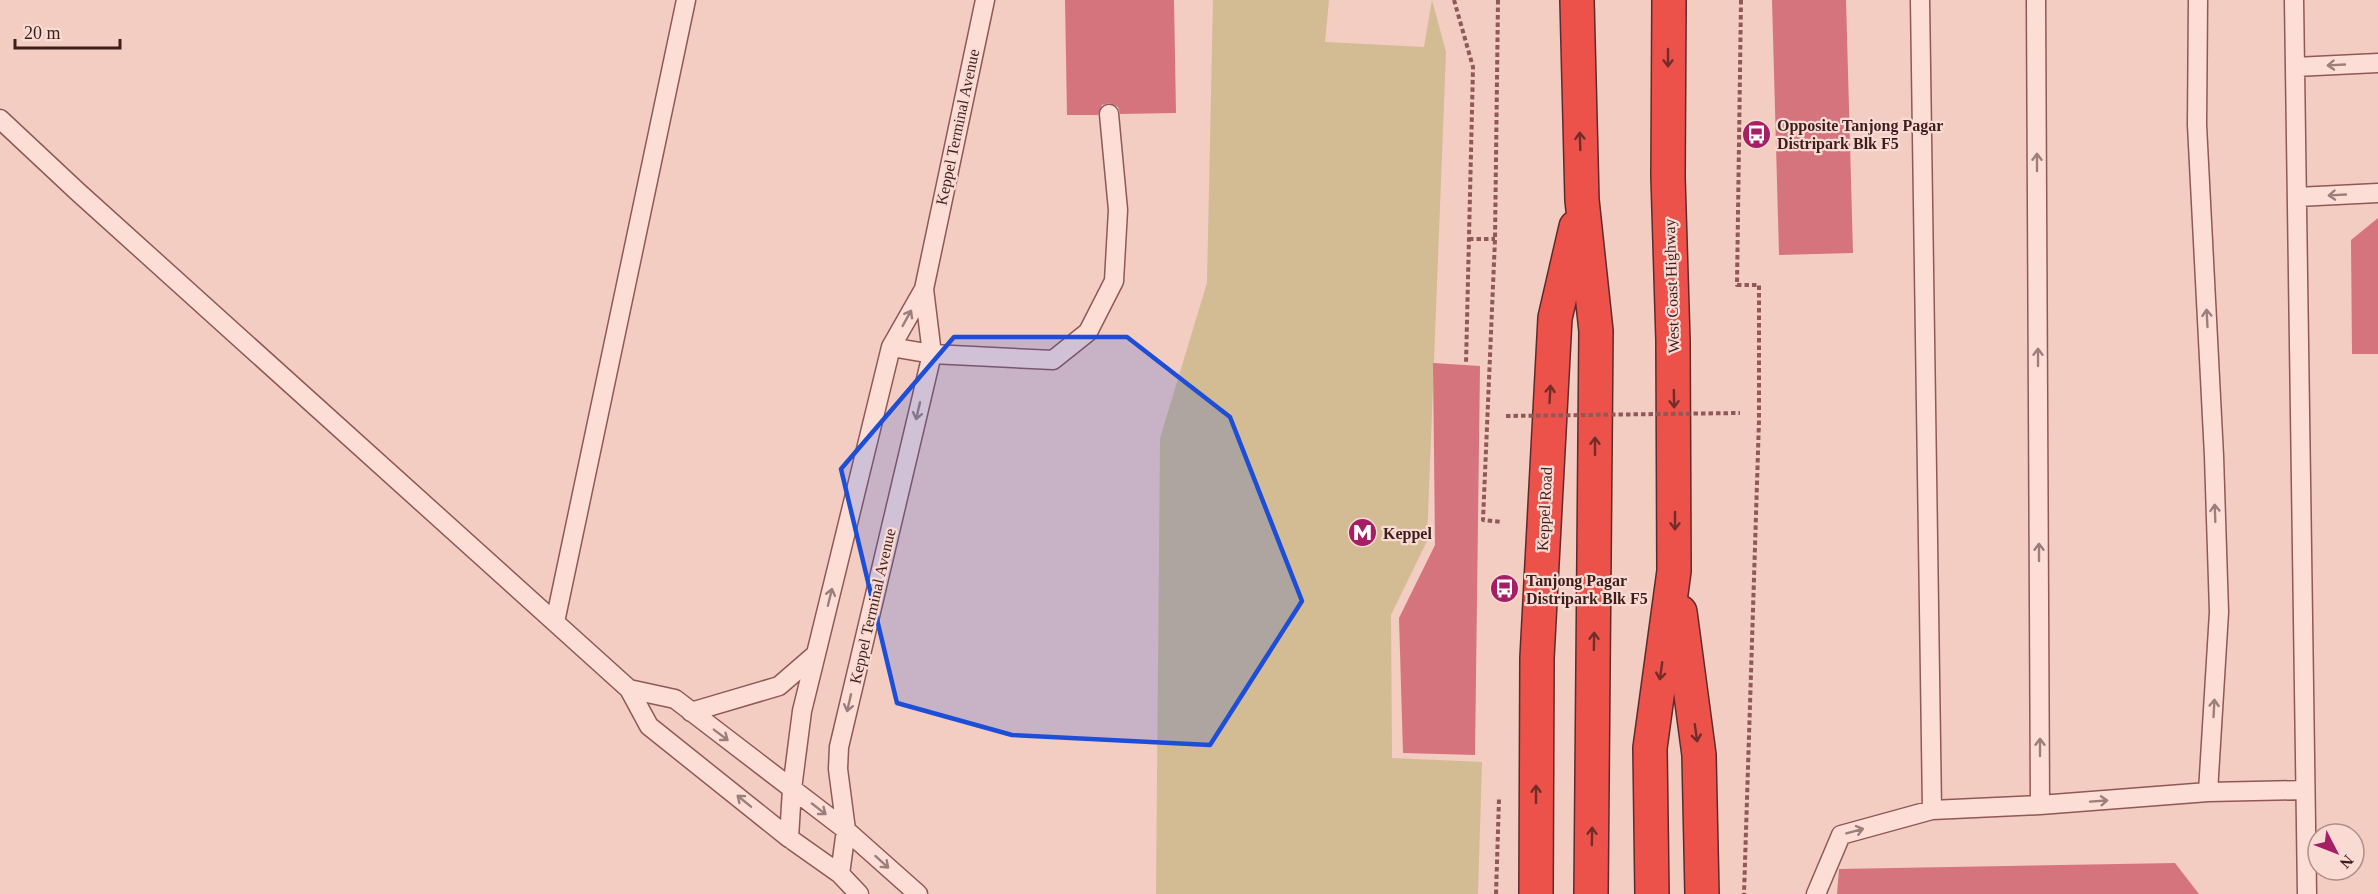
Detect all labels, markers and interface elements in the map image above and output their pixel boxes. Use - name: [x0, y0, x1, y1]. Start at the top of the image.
- scale bar: [15, 12, 120, 50]
- text: 20 m: [24, 23, 61, 43]
- street label: Keppel Terminal Avenue: [933, 48, 983, 207]
- one-way arrow: [1662, 48, 1674, 68]
- one-way arrow: [2327, 59, 2347, 70]
- place label: Opposite Tanjong Pagar Distripark Blk F5: [1777, 117, 1943, 153]
- bus stop icon: Opposite Tanjong Pagar Distripark Blk F5: [1740, 118, 1772, 150]
- one-way arrow: [1575, 132, 1586, 152]
- one-way arrow: [2031, 152, 2043, 172]
- one-way arrow: [2328, 189, 2348, 201]
- street label: West Coast Highway: [1661, 218, 1683, 354]
- one-way arrow: [2201, 309, 2212, 329]
- one-way arrow: [902, 310, 914, 327]
- one-way arrow: [2032, 347, 2044, 367]
- one-way arrow: [1545, 384, 1556, 404]
- one-way arrow: [1668, 389, 1680, 409]
- one-way arrow: [912, 401, 924, 420]
- one-way arrow: [1589, 436, 1601, 456]
- street label: Keppel Road: [1534, 467, 1556, 551]
- one-way arrow: [2210, 503, 2221, 523]
- one-way arrow: [1669, 510, 1681, 530]
- metro station icon: Keppel: [1346, 517, 1378, 549]
- place label: Keppel: [1383, 525, 1432, 543]
- street label: Keppel Terminal Avenue: [846, 527, 900, 686]
- one-way arrow: [2033, 542, 2045, 562]
- place label: Tanjong Pagar Distripark Blk F5: [1526, 572, 1648, 608]
- bus stop icon: Tanjong Pagar Distripark Blk F5: [1489, 573, 1521, 605]
- one-way arrow: [824, 588, 836, 607]
- one-way arrow: [1588, 631, 1600, 651]
- one-way arrow: [1655, 660, 1666, 680]
- one-way arrow: [843, 693, 855, 712]
- one-way arrow: [2208, 698, 2219, 718]
- one-way arrow: [1690, 723, 1701, 743]
- one-way arrow: [713, 728, 729, 741]
- one-way arrow: [2034, 737, 2046, 757]
- one-way arrow: [1530, 784, 1542, 804]
- one-way arrow: [736, 795, 752, 808]
- one-way arrow: [2088, 795, 2108, 806]
- one-way arrow: [811, 803, 827, 816]
- north arrow: [2306, 822, 2366, 882]
- one-way arrow: [1845, 825, 1864, 836]
- one-way arrow: [1586, 826, 1598, 846]
- text: N: [2336, 852, 2357, 872]
- one-way arrow: [874, 855, 889, 869]

